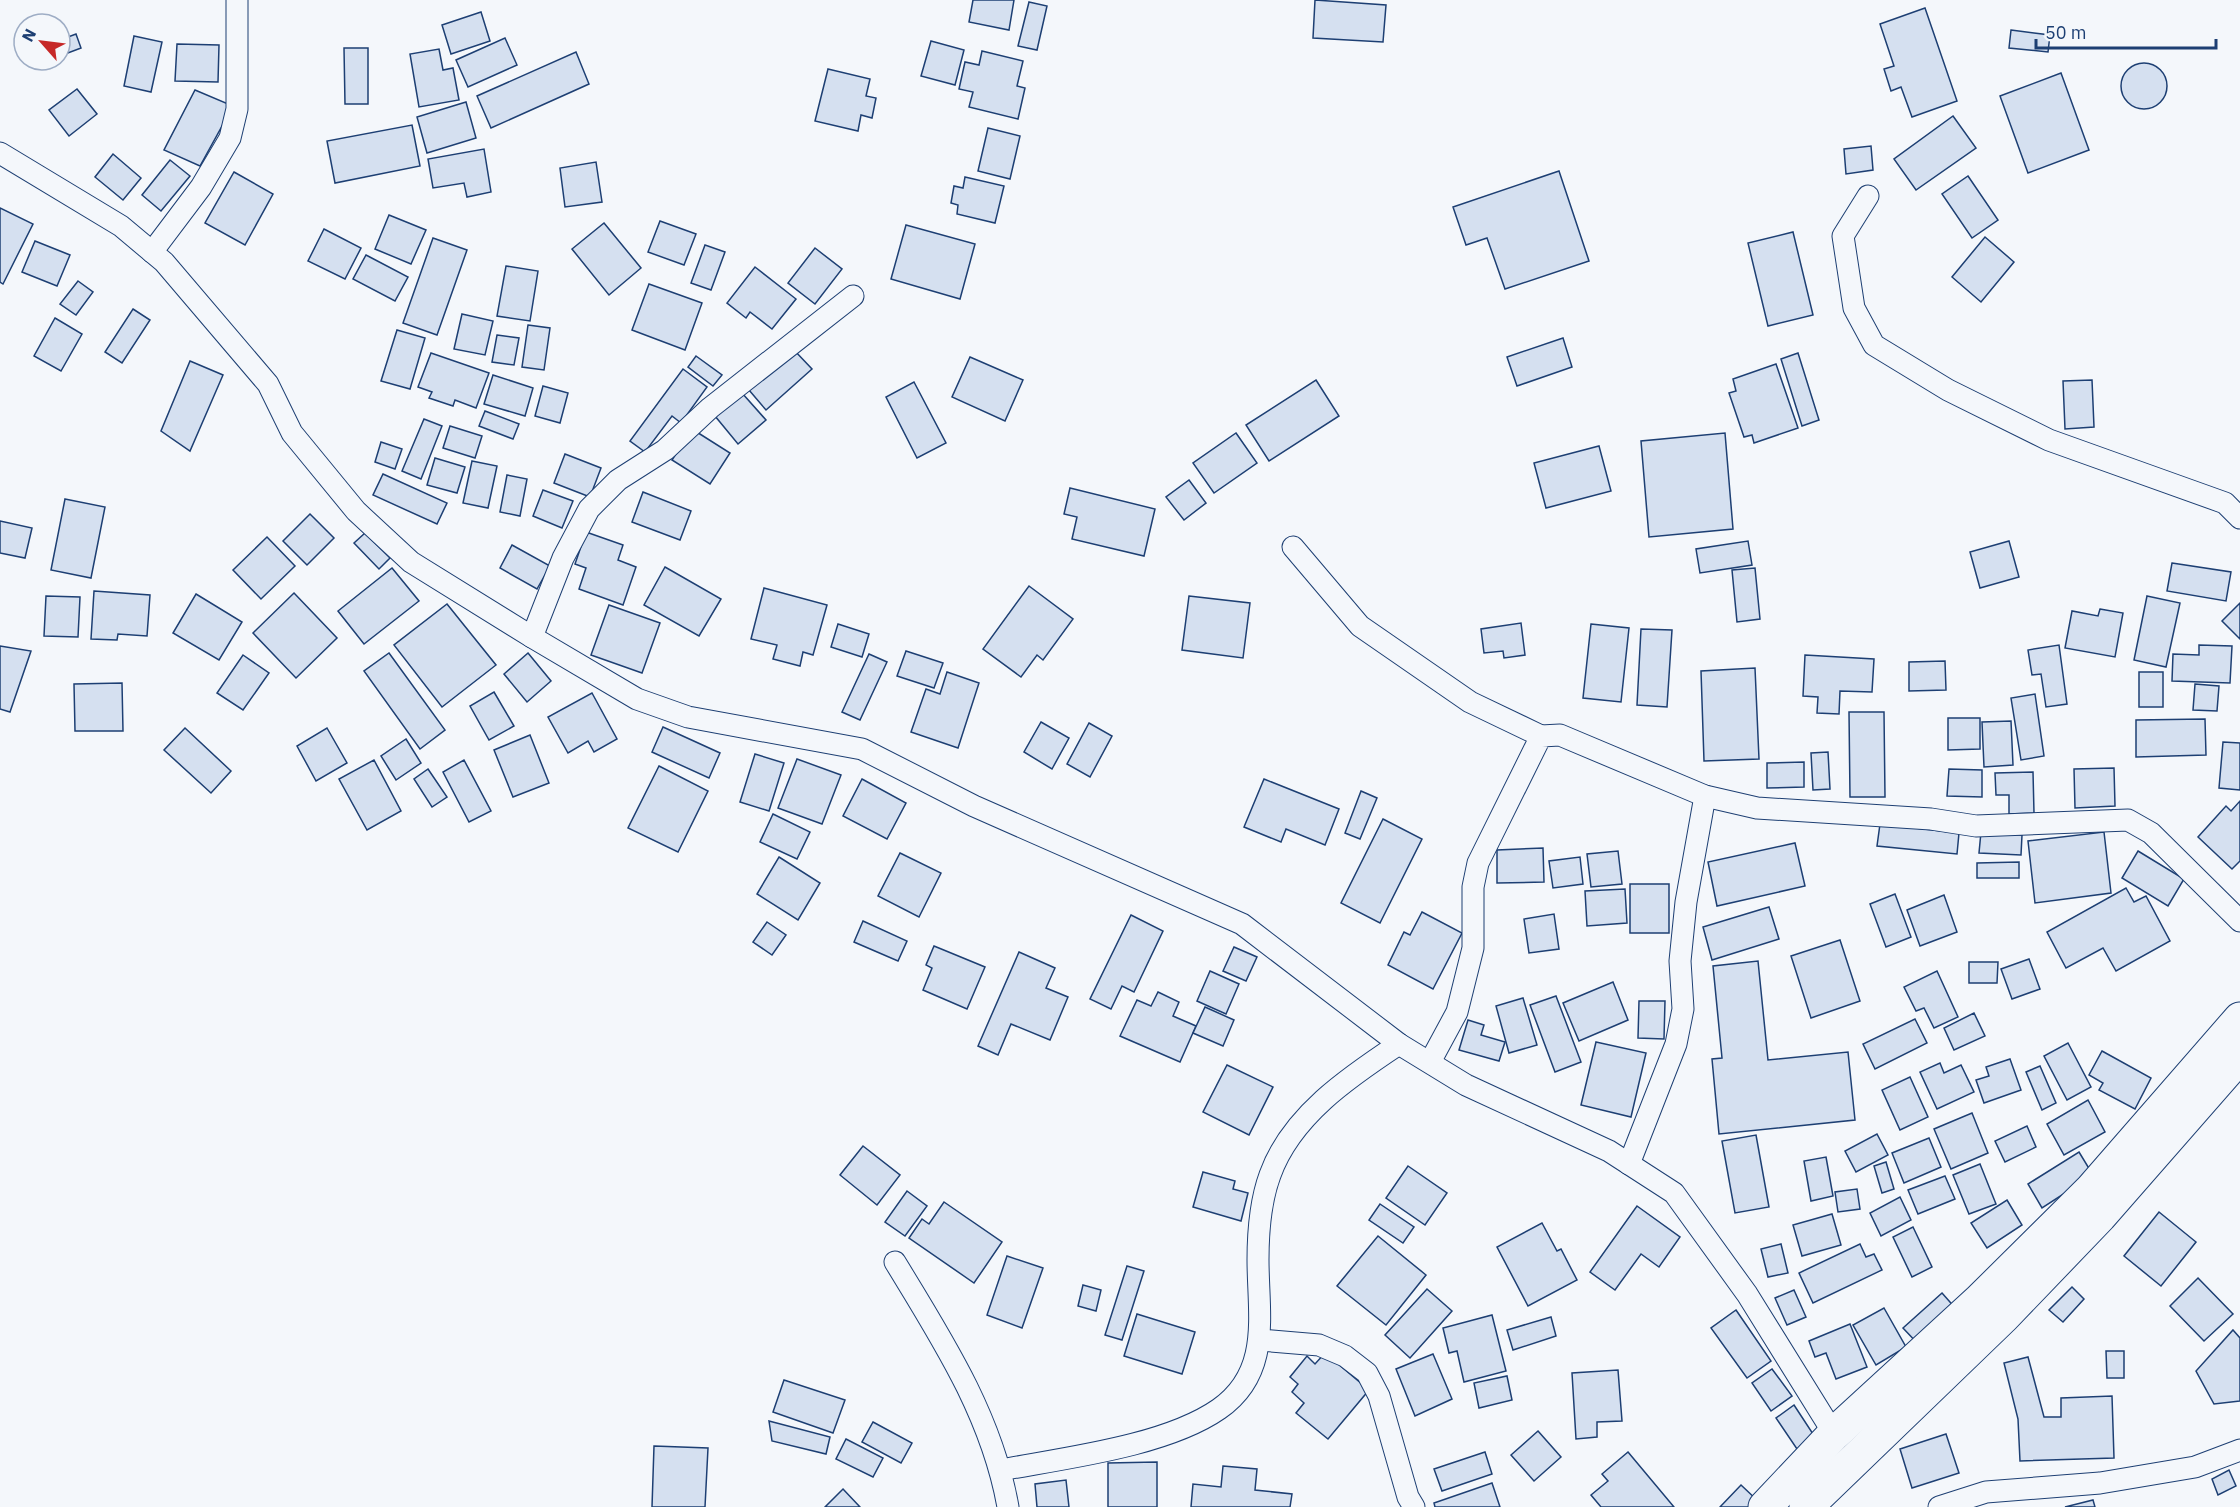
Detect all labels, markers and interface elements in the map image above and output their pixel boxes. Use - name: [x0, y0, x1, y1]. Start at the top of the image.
- north arrow: [12, 12, 72, 72]
- scale bar: [2036, 12, 2216, 50]
- text: 50 m: [2045, 21, 2087, 44]
- text: N: [17, 25, 40, 45]

